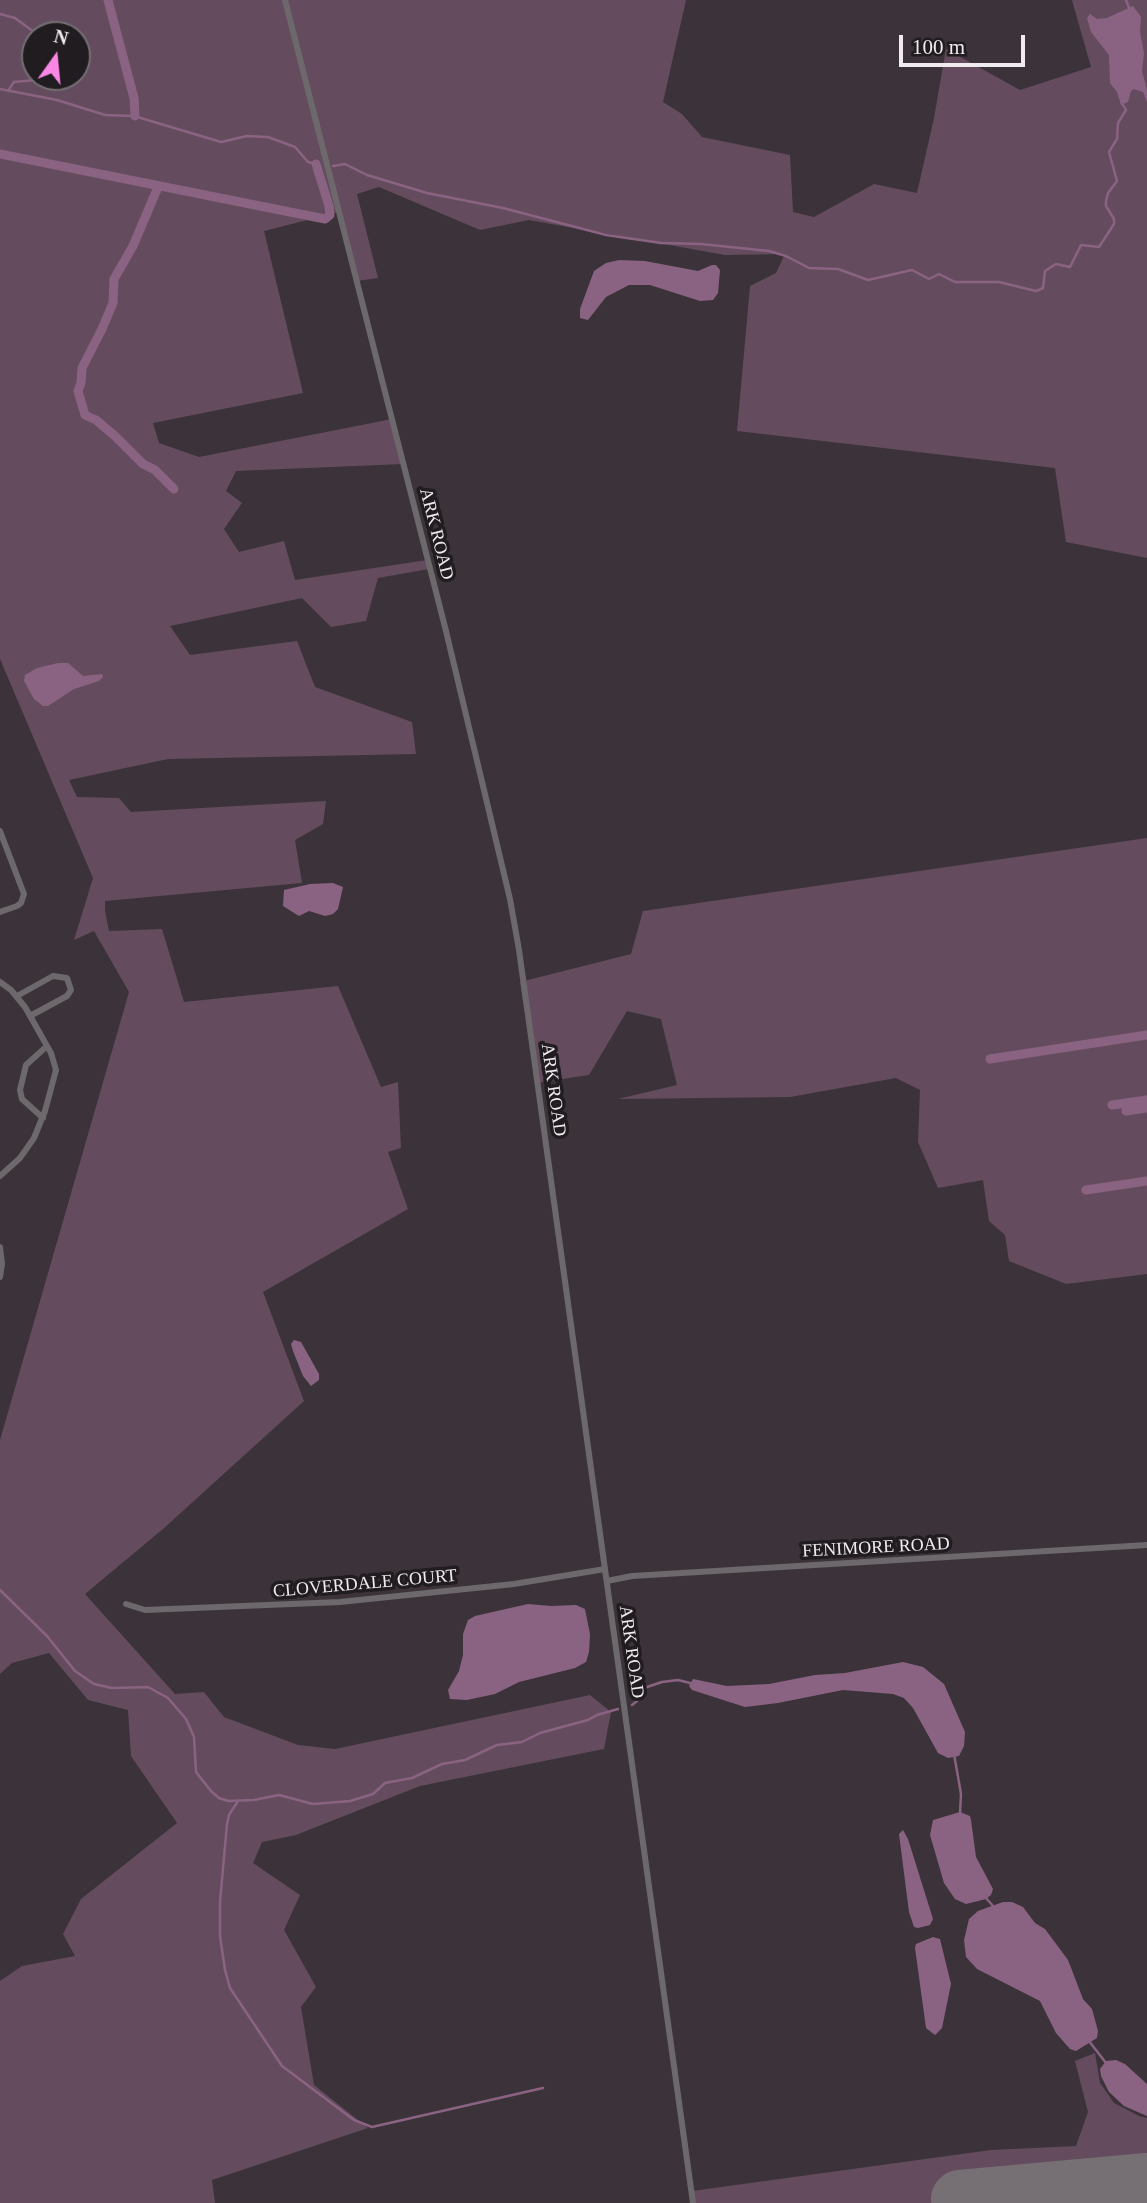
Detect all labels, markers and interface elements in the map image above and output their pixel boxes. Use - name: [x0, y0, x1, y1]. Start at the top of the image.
- north arrow: [21, 21, 91, 91]
- scale bar: [902, 21, 1028, 65]
- text: N: [52, 25, 70, 49]
- text: 100 m: [912, 35, 965, 59]
- street label: ARK ROAD: [414, 486, 458, 582]
- street label: ARK ROAD: [536, 1042, 570, 1138]
- street label: FENIMORE ROAD: [802, 1533, 950, 1563]
- street label: CLOVERDALE COURT: [272, 1565, 458, 1603]
- street label: ARK ROAD: [614, 1604, 648, 1700]

